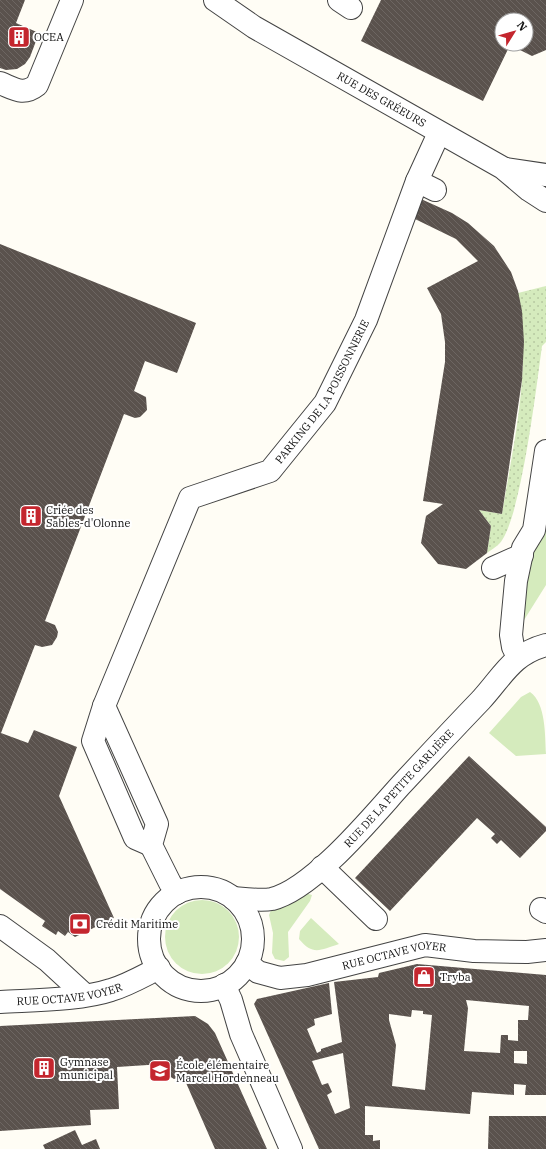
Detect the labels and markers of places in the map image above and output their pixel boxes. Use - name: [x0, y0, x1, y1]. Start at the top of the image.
- building icon: OCEA: [6, 24, 32, 50]
- place label: OCEA: [34, 30, 64, 44]
- building icon: Criée des Sables-d'Olonne: [18, 503, 44, 529]
- place label: Criée des Sables-d'Olonne: [46, 503, 131, 530]
- bank icon: Crédit Maritime: [67, 911, 93, 937]
- place label: Crédit Maritime: [96, 917, 178, 931]
- shop icon: Tryba: [411, 964, 437, 990]
- place label: Tryba: [440, 970, 471, 984]
- building icon: Gymnase municipal: [31, 1055, 57, 1081]
- place label: Gymnase municipal: [60, 1055, 113, 1082]
- school or university icon: École élémentaire Marcel Hordenneau: [147, 1058, 173, 1084]
- place label: École élémentaire Marcel Hordenneau: [176, 1058, 279, 1085]

